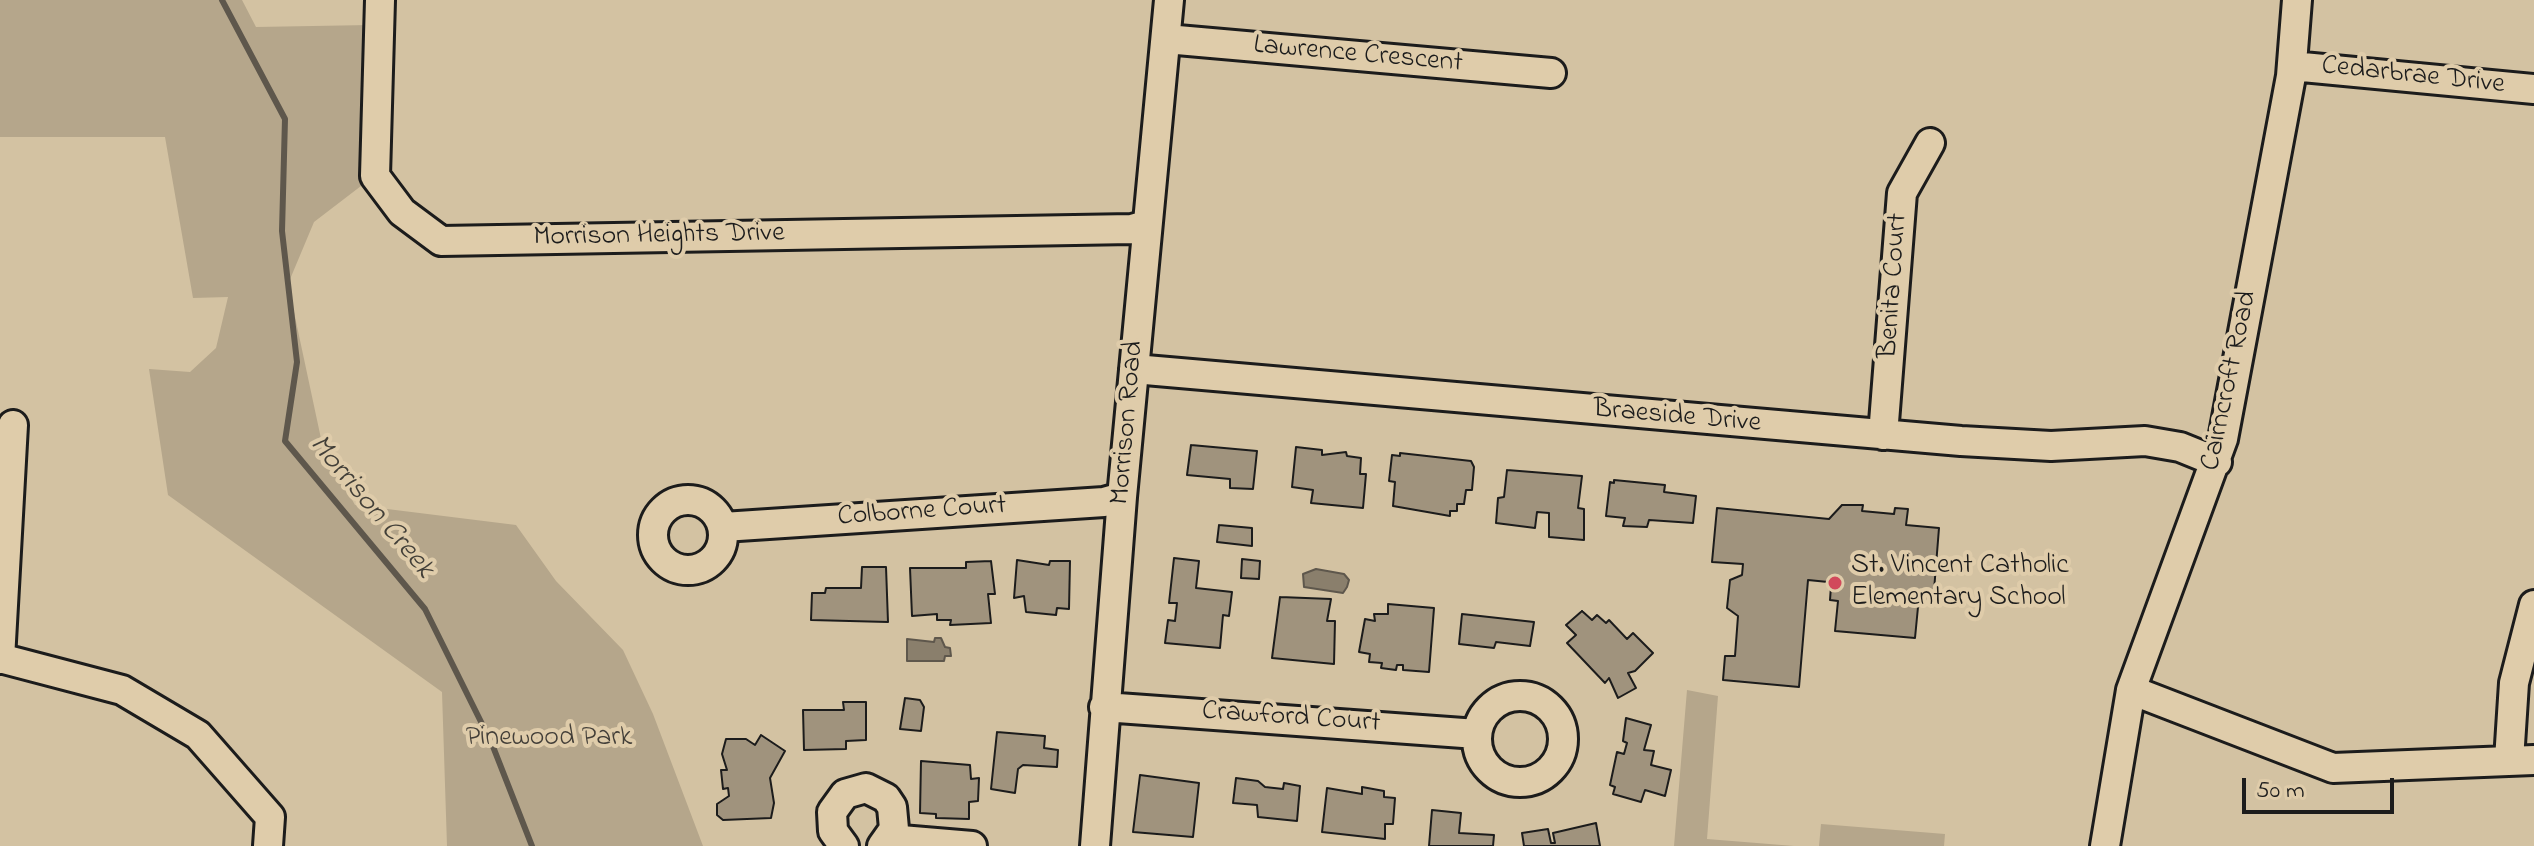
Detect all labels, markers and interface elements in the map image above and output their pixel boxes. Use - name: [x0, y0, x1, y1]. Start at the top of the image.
- street label: Lawrence Crescent: [1252, 30, 1464, 82]
- street label: Cedarbrae Drive: [2320, 51, 2506, 103]
- street label: Benita Court: [1873, 212, 1917, 360]
- street label: Morrison Heights Drive: [533, 218, 785, 256]
- street label: Cairncroft Road: [2196, 288, 2266, 474]
- street label: Morrison Road: [1105, 340, 1153, 506]
- street label: Braeside Drive: [1592, 394, 1762, 442]
- water label: Morrison Creek: [299, 429, 441, 587]
- street label: Colborne Court: [836, 490, 1008, 536]
- place label: St. Vincent Catholic Elementary School: [1851, 550, 2069, 616]
- marker: St. Vincent Catholic Elementary School: [1826, 574, 1844, 592]
- street label: Crawford Court: [1201, 696, 1381, 742]
- park label: Pinewood Park: [466, 722, 632, 756]
- scale bar: [2246, 762, 2398, 812]
- text: 50 m: [2256, 774, 2305, 809]

